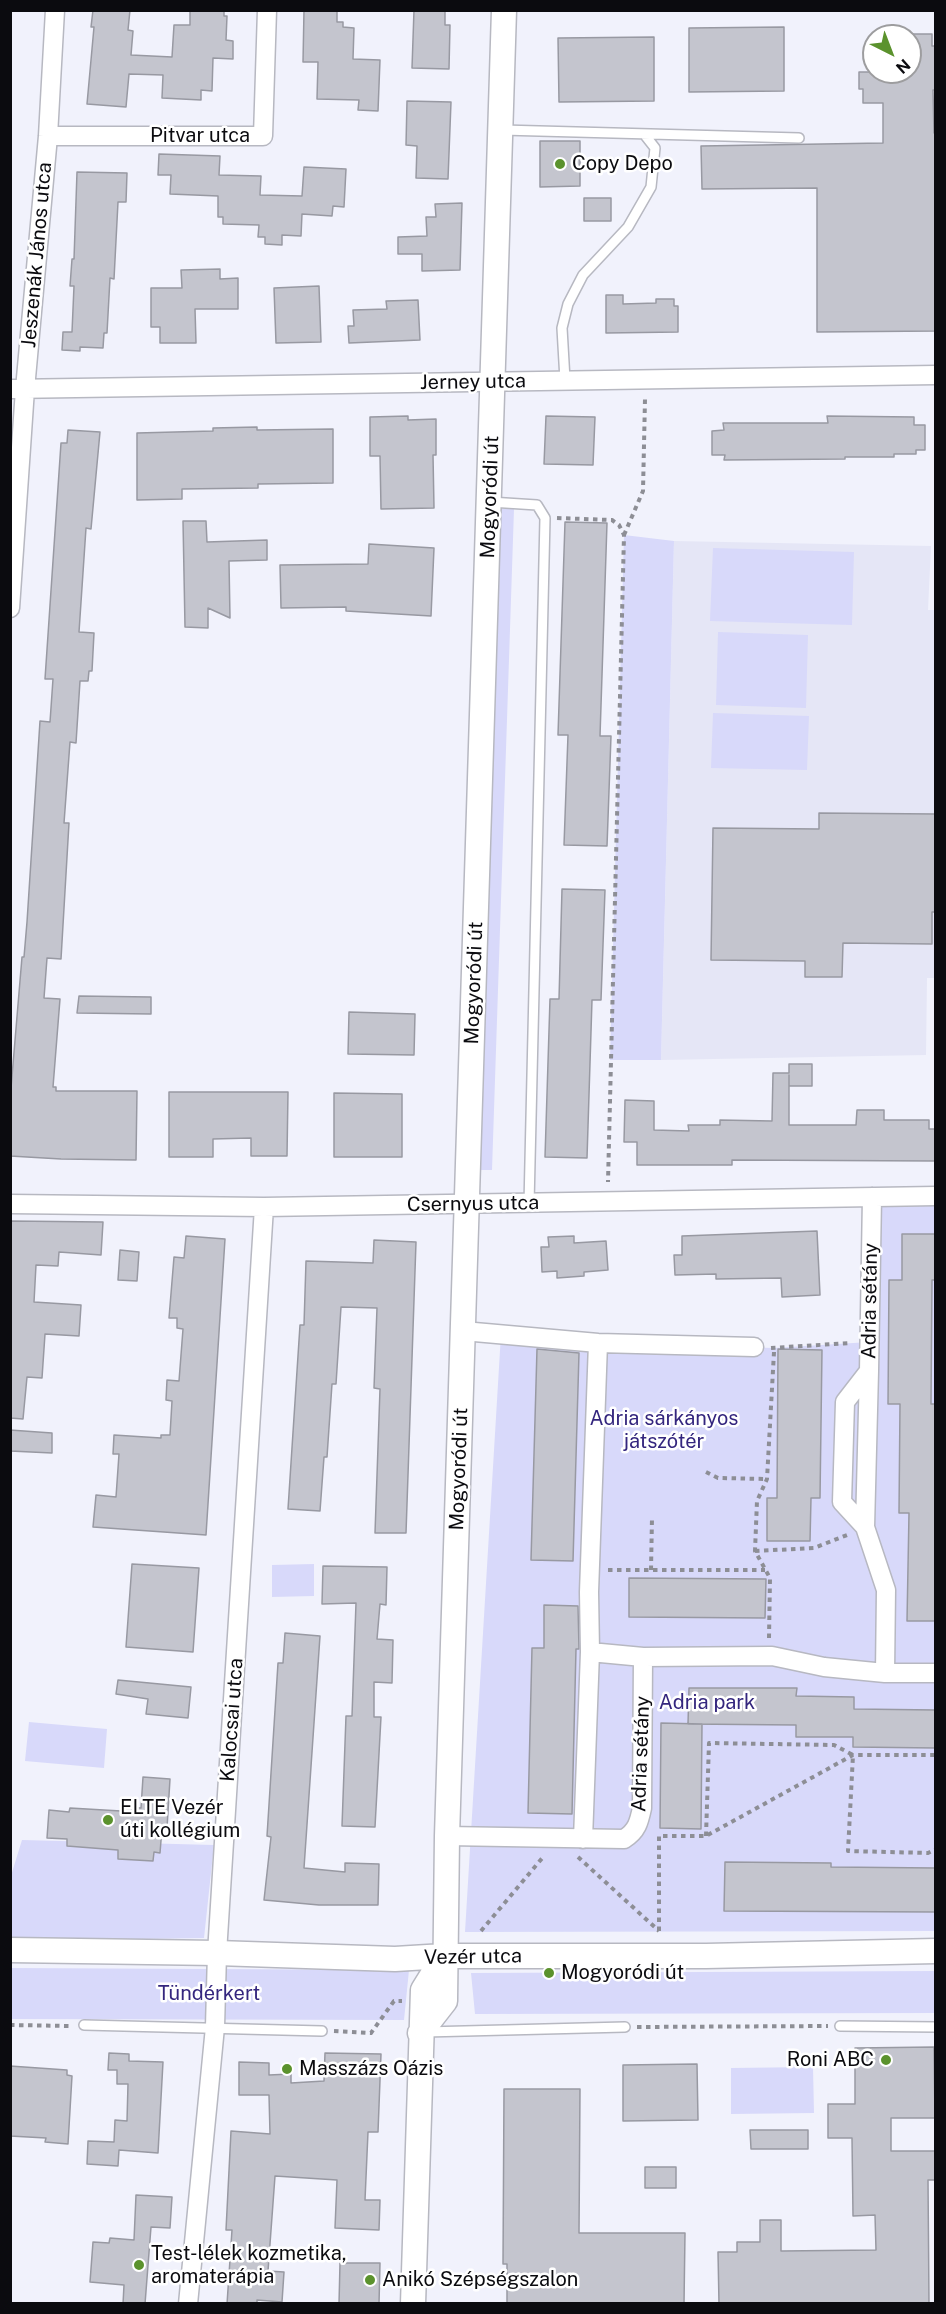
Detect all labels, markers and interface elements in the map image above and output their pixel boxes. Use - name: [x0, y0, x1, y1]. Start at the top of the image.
- north arrow: [862, 24, 922, 84]
- text: N: [892, 55, 914, 78]
- street label: Pitvar utca: [150, 124, 250, 148]
- place label: Copy Depo: [572, 152, 673, 176]
- marker: Copy Depo: [553, 157, 567, 171]
- street label: Jeszenák János utca: [17, 161, 57, 349]
- street label: Jerney utca: [420, 369, 526, 395]
- street label: Mogyoródi út: [476, 435, 504, 559]
- street label: Mogyoródi út: [460, 921, 488, 1045]
- street label: Csernyus utca: [407, 1191, 539, 1217]
- street label: Adria sétány: [857, 1243, 883, 1359]
- street label: Mogyoródi út: [445, 1407, 473, 1531]
- park label: Adria sárkányos játszótér: [590, 1407, 738, 1454]
- street label: Kalocsai utca: [216, 1657, 248, 1783]
- park label: Adria park: [659, 1691, 755, 1715]
- street label: Adria sétány: [627, 1695, 655, 1813]
- place label: ELTE Vezér úti kollégium: [120, 1796, 240, 1843]
- marker: ELTE Vezér úti kollégium: [101, 1813, 115, 1827]
- street label: Vezér utca: [424, 1944, 522, 1970]
- place label: Mogyoródi út: [561, 1961, 684, 1985]
- marker: Mogyoródi út: [542, 1966, 556, 1980]
- park label: Tündérkert: [158, 1982, 260, 2006]
- place label: Roni ABC: [787, 2048, 874, 2072]
- marker: Roni ABC: [879, 2053, 893, 2067]
- place label: Masszázs Oázis: [299, 2057, 443, 2081]
- marker: Masszázs Oázis: [280, 2062, 294, 2076]
- place label: Test-lélek kozmetika, aromaterápia: [151, 2242, 347, 2289]
- marker: Test-lélek kozmetika, aromaterápia: [132, 2258, 146, 2272]
- place label: Anikó Szépségszalon: [382, 2268, 578, 2292]
- marker: Anikó Szépségszalon: [363, 2273, 377, 2287]

